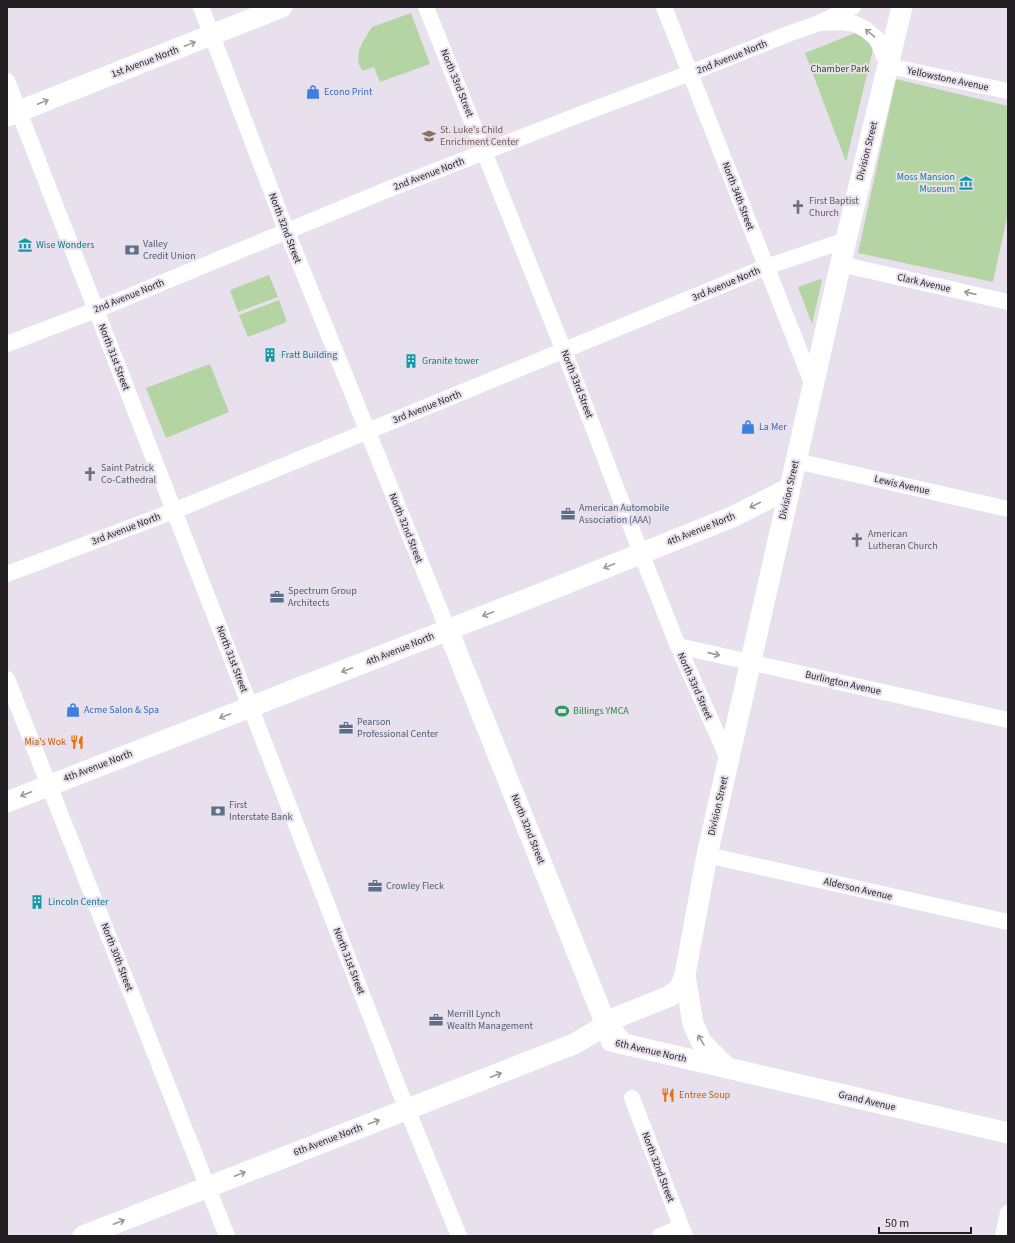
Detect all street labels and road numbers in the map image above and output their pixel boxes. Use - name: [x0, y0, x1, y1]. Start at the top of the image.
- street label: 2nd Avenue North: [695, 36, 769, 78]
- street label: 1st Avenue North: [109, 43, 181, 81]
- street label: North 33rd Street: [437, 47, 477, 120]
- street label: Yellowstone Avenue: [905, 63, 990, 94]
- street label: Division Street: [853, 119, 881, 182]
- street label: 2nd Avenue North: [391, 154, 467, 194]
- street label: North 34th Street: [719, 160, 758, 233]
- street label: North 32nd Street: [265, 191, 305, 266]
- street label: 3rd Avenue North: [690, 263, 762, 305]
- street label: Clark Avenue: [896, 270, 952, 296]
- street label: 2nd Avenue North: [92, 275, 166, 317]
- street label: North 31st Street: [95, 322, 133, 393]
- street label: North 33rd Street: [558, 348, 597, 421]
- street label: 3rd Avenue North: [391, 387, 463, 427]
- street label: Division Street: [775, 458, 803, 521]
- street label: Lewis Avenue: [873, 472, 931, 498]
- street label: North 32nd Street: [386, 491, 427, 566]
- street label: 3rd Avenue North: [89, 509, 163, 549]
- street label: 4th Avenue North: [665, 509, 737, 549]
- street label: North 31st Street: [213, 624, 251, 695]
- street label: 4th Avenue North: [364, 629, 436, 669]
- street label: North 33rd Street: [674, 650, 716, 722]
- street label: Burlington Avenue: [804, 667, 882, 699]
- street label: 4th Avenue North: [62, 746, 134, 786]
- street label: Division Street: [704, 774, 732, 837]
- street label: North 32nd Street: [508, 792, 549, 867]
- street label: Alderson Avenue: [822, 874, 894, 904]
- street label: North 30th Street: [98, 921, 137, 994]
- street label: North 31st Street: [330, 926, 368, 997]
- street label: 6th Avenue North: [614, 1036, 688, 1066]
- street label: Grand Avenue: [837, 1088, 897, 1114]
- street label: 6th Avenue North: [292, 1120, 364, 1160]
- street label: North 32nd Street: [638, 1130, 678, 1205]

